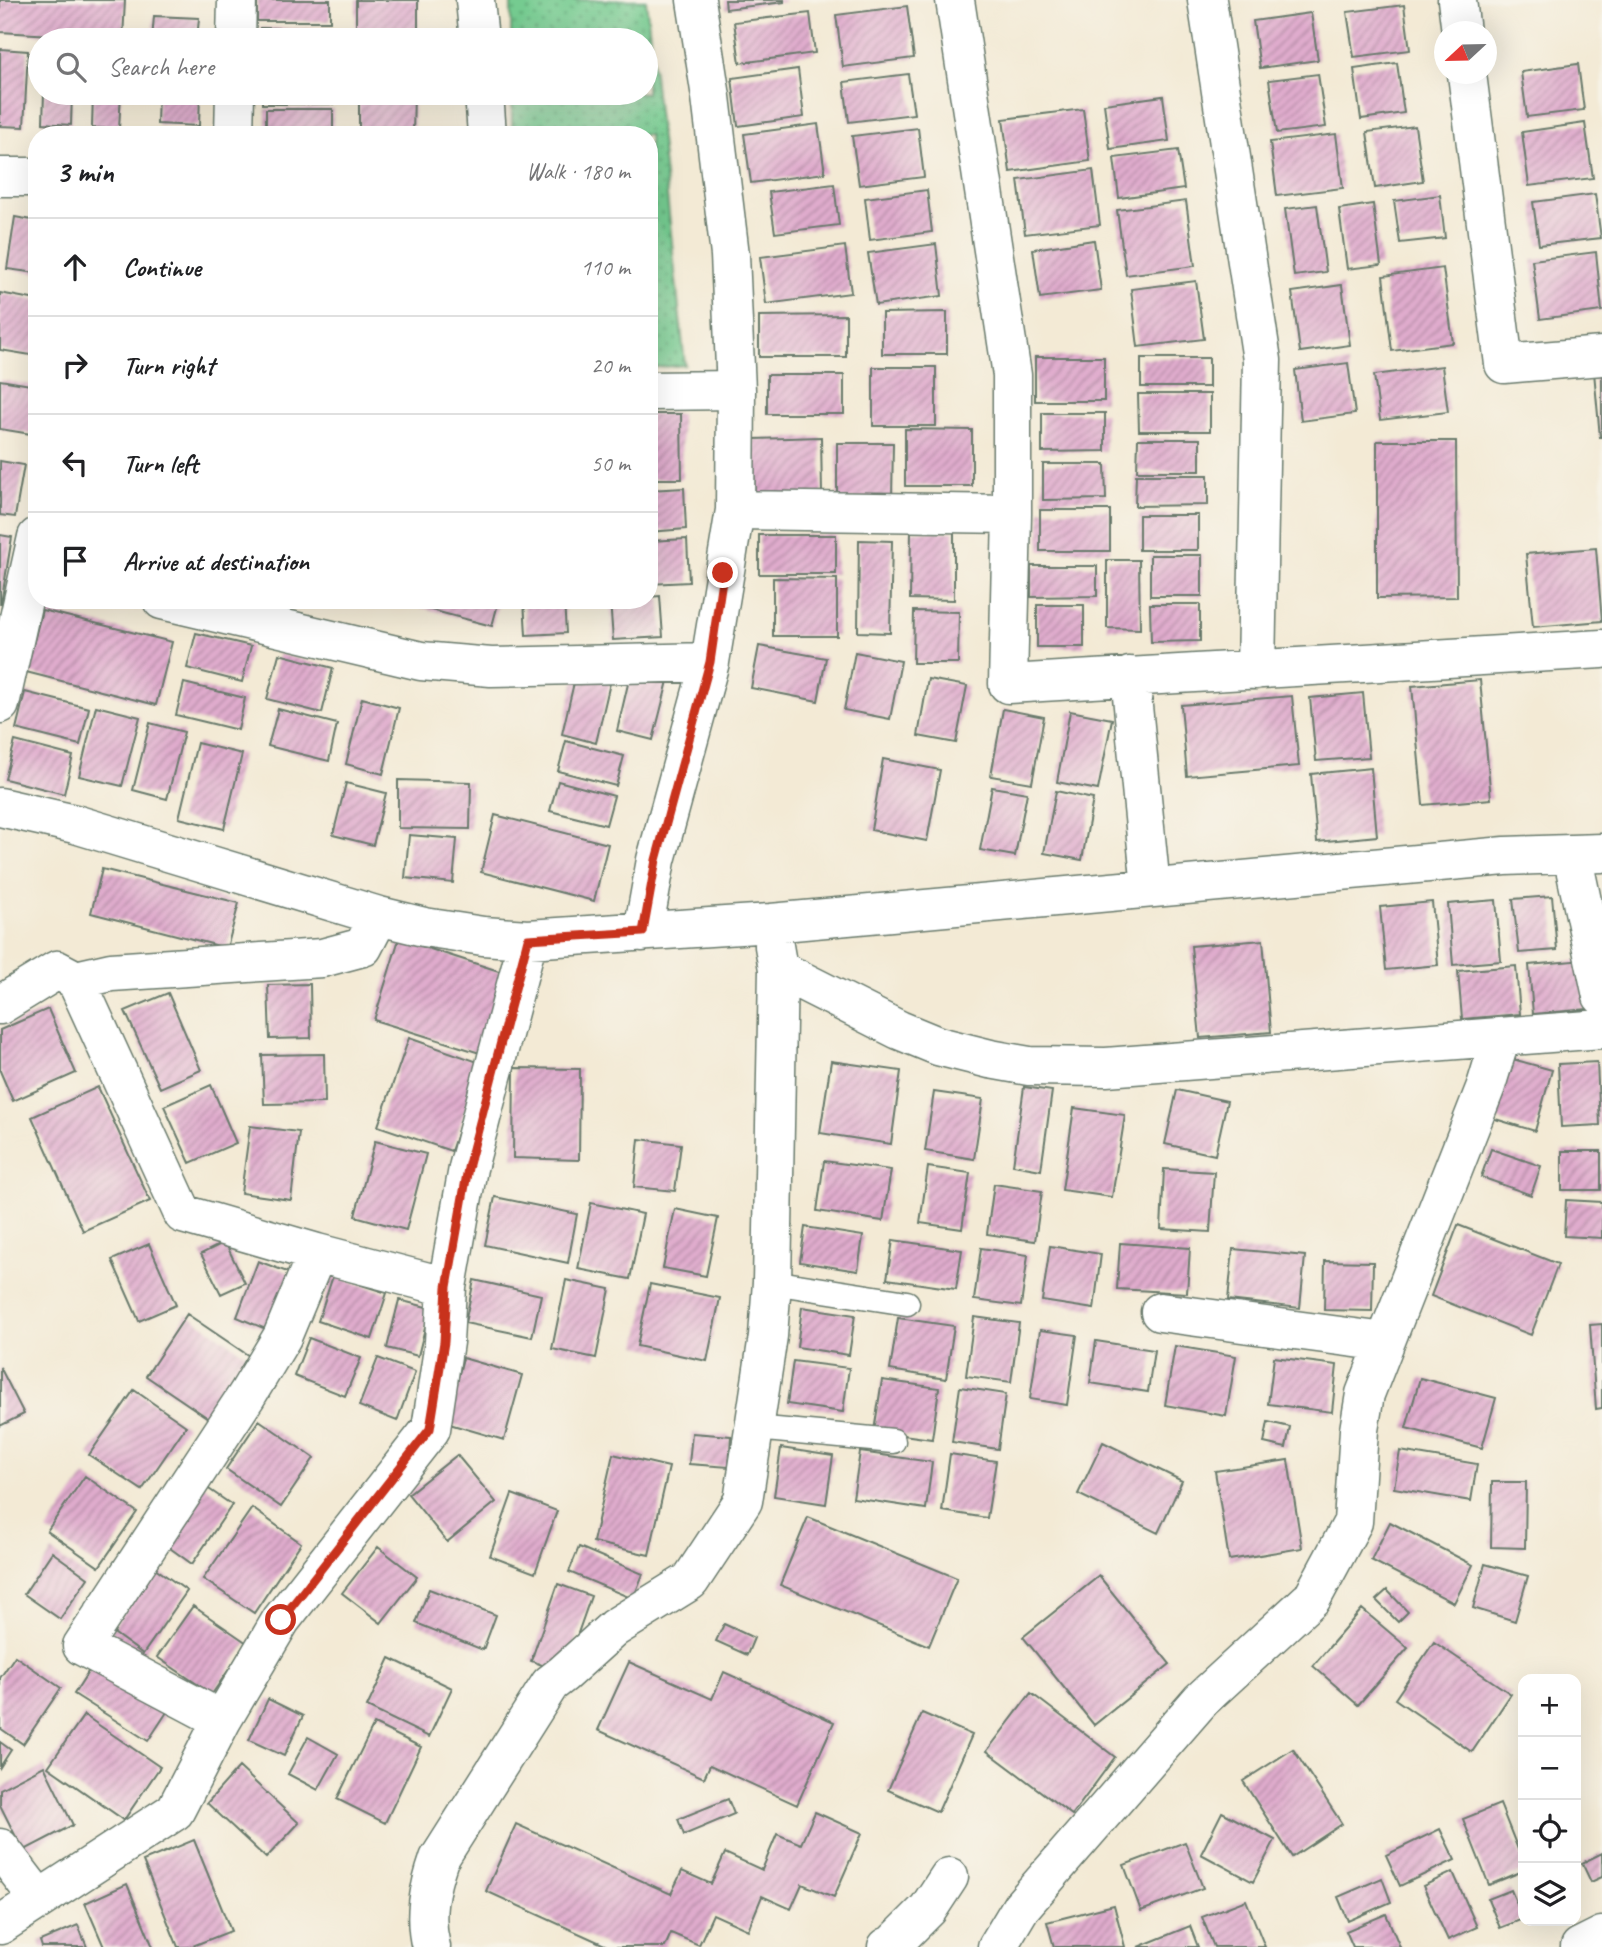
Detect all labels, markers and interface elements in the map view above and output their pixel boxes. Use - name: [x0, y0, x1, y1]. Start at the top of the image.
- north arrow: [1434, 21, 1497, 84]
- search box: [28, 28, 658, 105]
- icon: search: [52, 48, 90, 86]
- text: Search here: [108, 50, 214, 83]
- text: 3 min: [56, 153, 113, 191]
- text: Walk · 180 m: [526, 157, 630, 186]
- icon: ahead: [56, 248, 94, 286]
- text: Continue: [123, 251, 201, 284]
- text: 110 m: [581, 253, 630, 282]
- icon: right: [56, 346, 94, 384]
- text: Turn right: [123, 349, 214, 382]
- text: 20 m: [591, 351, 630, 380]
- icon: left: [56, 444, 94, 482]
- text: Turn left: [123, 447, 198, 480]
- text: 50 m: [591, 449, 630, 478]
- icon: arrive: [56, 542, 94, 580]
- text: Arrive at destination: [123, 545, 309, 578]
- route end: [707, 557, 738, 588]
- route start: [265, 1604, 296, 1635]
- map controls: [1518, 1674, 1581, 1926]
- button: +: [1518, 1674, 1581, 1737]
- button: −: [1518, 1737, 1581, 1800]
- button: locate: [1518, 1800, 1581, 1863]
- button: layers: [1518, 1863, 1581, 1926]

